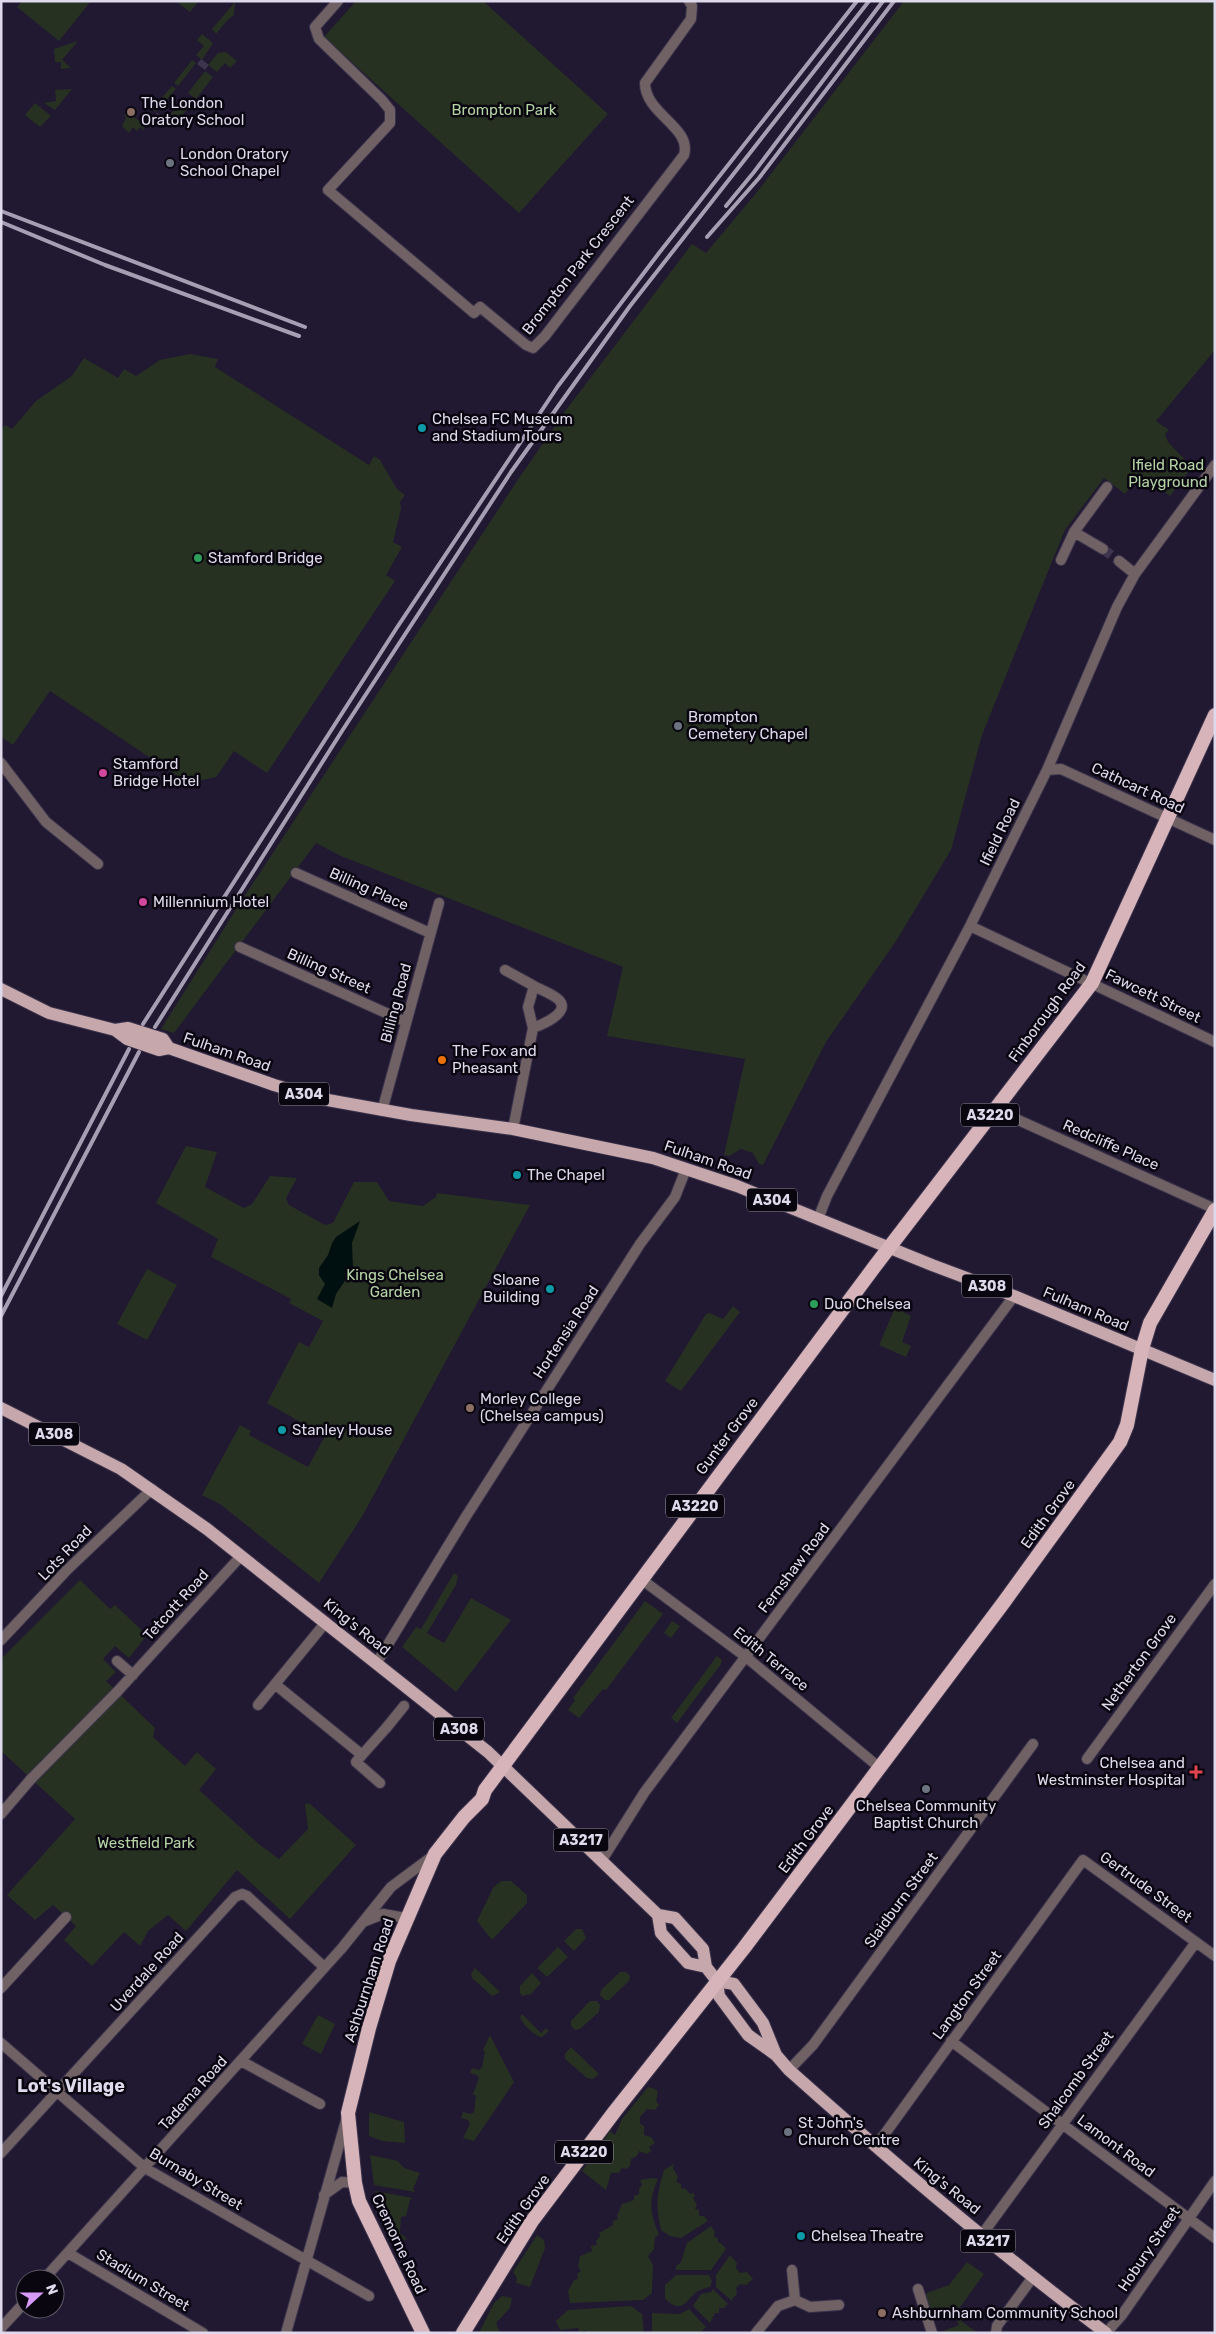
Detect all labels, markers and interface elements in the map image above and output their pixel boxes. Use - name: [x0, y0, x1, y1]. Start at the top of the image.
- place label: The London Oratory School: [141, 94, 244, 129]
- park label: Brompton Park: [452, 101, 557, 119]
- marker: The London Oratory School: [125, 106, 137, 118]
- place label: London Oratory School Chapel: [180, 145, 289, 180]
- marker: London Oratory School Chapel: [164, 157, 176, 169]
- street label: Brompton Park Crescent: [518, 192, 638, 338]
- place label: Chelsea FC Museum and Stadium Tours: [432, 410, 573, 445]
- marker: Chelsea FC Museum and Stadium Tours: [416, 422, 428, 434]
- park label: Ifield Road Playground: [1128, 456, 1208, 491]
- place label: Stamford Bridge: [208, 549, 323, 567]
- marker: Stamford Bridge: [192, 552, 204, 564]
- place label: Brompton Cemetery Chapel: [688, 708, 808, 743]
- marker: Brompton Cemetery Chapel: [672, 720, 684, 732]
- place label: Stamford Bridge Hotel: [113, 755, 199, 790]
- street label: Cathcart Road: [1089, 759, 1187, 817]
- marker: Stamford Bridge Hotel: [97, 767, 109, 779]
- street label: Ifield Road: [976, 795, 1024, 869]
- street label: Billing Place: [327, 864, 411, 914]
- place label: Millennium Hotel: [153, 893, 269, 911]
- marker: Millennium Hotel: [137, 896, 149, 908]
- street label: Billing Street: [284, 945, 374, 998]
- street label: Finborough Road: [1005, 958, 1089, 1066]
- street label: Billing Road: [377, 961, 415, 1045]
- street label: Fawcett Street: [1102, 965, 1204, 1027]
- street label: Fulham Road: [181, 1029, 273, 1075]
- place label: The Fox and Pheasant: [452, 1042, 537, 1077]
- marker: The Fox and Pheasant: [436, 1054, 448, 1066]
- road number: A304: [279, 1082, 329, 1106]
- road number: A3220: [961, 1104, 1019, 1126]
- street label: Redcliffe Place: [1060, 1116, 1162, 1174]
- street label: Fulham Road: [662, 1137, 754, 1183]
- place label: The Chapel: [527, 1166, 605, 1184]
- marker: The Chapel: [511, 1169, 523, 1181]
- road number: A304: [747, 1188, 797, 1212]
- park label: Kings Chelsea Garden: [346, 1266, 444, 1301]
- place label: Sloane Building: [483, 1271, 540, 1306]
- road number: A308: [962, 1274, 1012, 1298]
- street label: Hortensia Road: [529, 1282, 603, 1382]
- marker: Sloane Building: [544, 1283, 556, 1295]
- street label: Fulham Road: [1040, 1283, 1132, 1335]
- place label: Duo Chelsea: [824, 1295, 911, 1313]
- marker: Duo Chelsea: [808, 1298, 820, 1310]
- place label: Morley College (Chelsea campus): [480, 1390, 604, 1425]
- street label: Gunter Grove: [692, 1394, 762, 1478]
- marker: Morley College (Chelsea campus): [464, 1402, 476, 1414]
- place label: Stanley House: [292, 1421, 392, 1439]
- road number: A308: [29, 1422, 79, 1446]
- marker: Stanley House: [276, 1424, 288, 1436]
- street label: Edith Grove: [1017, 1476, 1079, 1552]
- road number: A3220: [666, 1494, 724, 1518]
- street label: Fernshaw Road: [754, 1520, 834, 1616]
- street label: Lots Road: [34, 1522, 96, 1584]
- street label: Tetcott Road: [139, 1566, 213, 1644]
- street label: King's Road: [320, 1595, 394, 1659]
- street label: Netherton Grove: [1098, 1610, 1180, 1714]
- street label: Edith Terrace: [730, 1623, 812, 1695]
- road number: A308: [434, 1718, 484, 1740]
- place label: Chelsea and Westminster Hospital: [1037, 1754, 1185, 1789]
- marker: Chelsea and Westminster Hospital: [1189, 1765, 1203, 1779]
- marker: Chelsea Community Baptist Church: [920, 1783, 932, 1795]
- place label: Chelsea Community Baptist Church: [856, 1797, 996, 1832]
- street label: Edith Grove: [775, 1801, 837, 1877]
- road number: A3217: [554, 1828, 608, 1852]
- park label: Westfield Park: [97, 1834, 195, 1852]
- street label: Gertrude Street: [1097, 1848, 1196, 1926]
- street label: Slaidburn Street: [860, 1849, 942, 1951]
- street label: Ashburnham Road: [340, 1916, 398, 2044]
- street label: Uverdale Road: [107, 1928, 187, 2016]
- street label: Langton Street: [929, 1947, 1005, 2043]
- street label: Shalcomb Street: [1034, 2027, 1118, 2132]
- street label: Tadema Road: [155, 2052, 231, 2134]
- district label: Lot's Village: [17, 2075, 125, 2097]
- street label: Lamont Road: [1074, 2111, 1158, 2181]
- place label: St John's Church Centre: [798, 2114, 900, 2149]
- marker: St John's Church Centre: [782, 2126, 794, 2138]
- road number: A3220: [555, 2140, 613, 2164]
- street label: Burnaby Street: [146, 2144, 246, 2214]
- street label: King's Road: [910, 2154, 984, 2218]
- street label: Edith Grove: [492, 2171, 554, 2247]
- street label: Cremorne Road: [368, 2191, 430, 2297]
- street label: Hobury Street: [1114, 2203, 1184, 2295]
- place label: Chelsea Theatre: [811, 2227, 924, 2245]
- marker: Chelsea Theatre: [795, 2230, 807, 2242]
- road number: A3217: [960, 2230, 1016, 2252]
- street label: Stadium Street: [93, 2245, 193, 2315]
- north arrow: [15, 2269, 65, 2319]
- text: N: [42, 2282, 61, 2297]
- place label: Ashburnham Community School: [892, 2304, 1118, 2322]
- marker: Ashburnham Community School: [876, 2307, 888, 2319]

